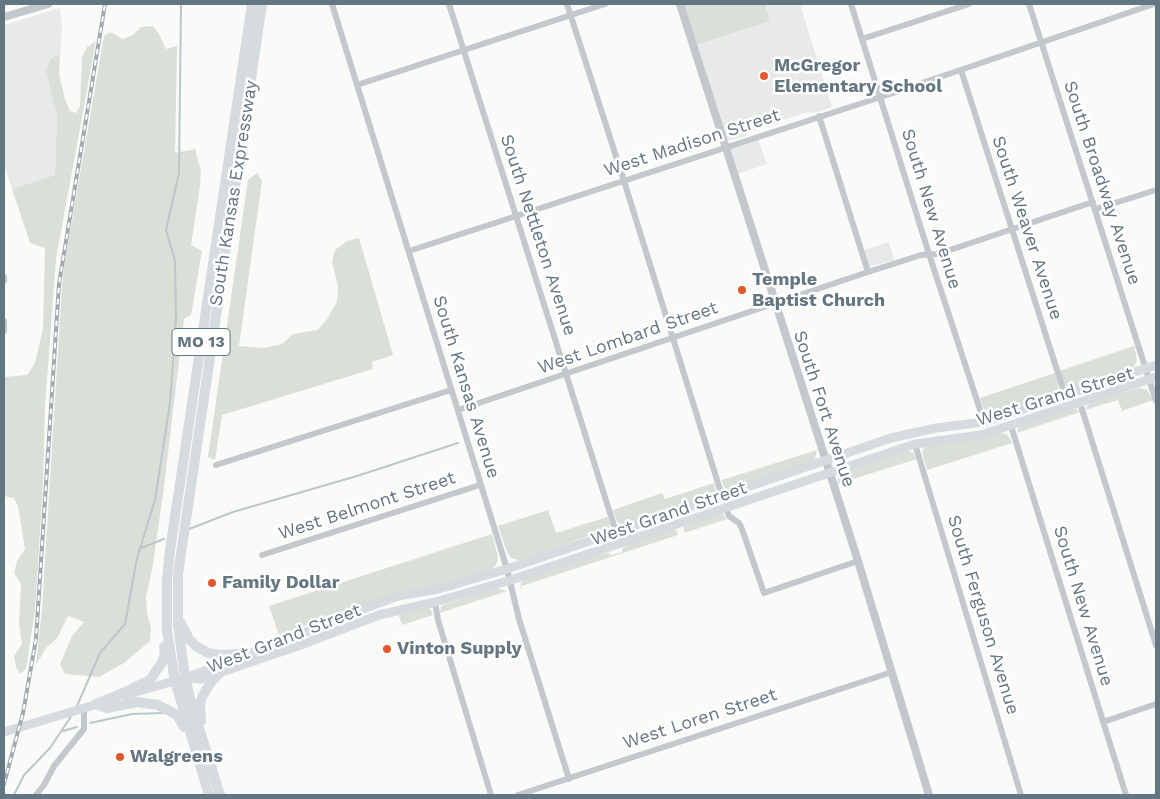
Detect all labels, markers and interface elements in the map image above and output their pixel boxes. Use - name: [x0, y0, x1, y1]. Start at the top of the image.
- place label: McGregor Elementary School: [774, 55, 942, 98]
- marker: McGregor Elementary School: [758, 70, 770, 82]
- street label: South Kansas Expressway: [205, 78, 263, 308]
- street label: South Broadway Avenue: [1059, 78, 1145, 288]
- street label: West Madison Street: [601, 104, 783, 182]
- street label: South New Avenue: [896, 126, 966, 292]
- street label: South Nettleton Avenue: [495, 132, 581, 338]
- street label: South Weaver Avenue: [987, 133, 1067, 323]
- place label: Temple Baptist Church: [752, 269, 885, 312]
- marker: Temple Baptist Church: [736, 284, 748, 296]
- street label: South Kansas Avenue: [428, 293, 504, 481]
- street label: West Lombard Street: [535, 297, 721, 379]
- road number: MO 13: [172, 328, 230, 356]
- street label: South Fort Avenue: [789, 328, 859, 490]
- street label: West Grand Street: [974, 363, 1136, 431]
- street label: West Belmont Street: [276, 467, 458, 545]
- street label: West Grand Street: [588, 477, 750, 551]
- street label: South Ferguson Avenue: [942, 513, 1024, 717]
- street label: South New Avenue: [1048, 523, 1118, 689]
- place label: Family Dollar: [222, 572, 339, 594]
- marker: Family Dollar: [206, 577, 218, 589]
- street label: West Grand Street: [204, 600, 364, 678]
- place label: Vinton Supply: [397, 638, 522, 660]
- marker: Vinton Supply: [381, 643, 393, 655]
- street label: West Loren Street: [620, 684, 780, 754]
- place label: Walgreens: [130, 746, 223, 768]
- marker: Walgreens: [114, 751, 126, 763]

